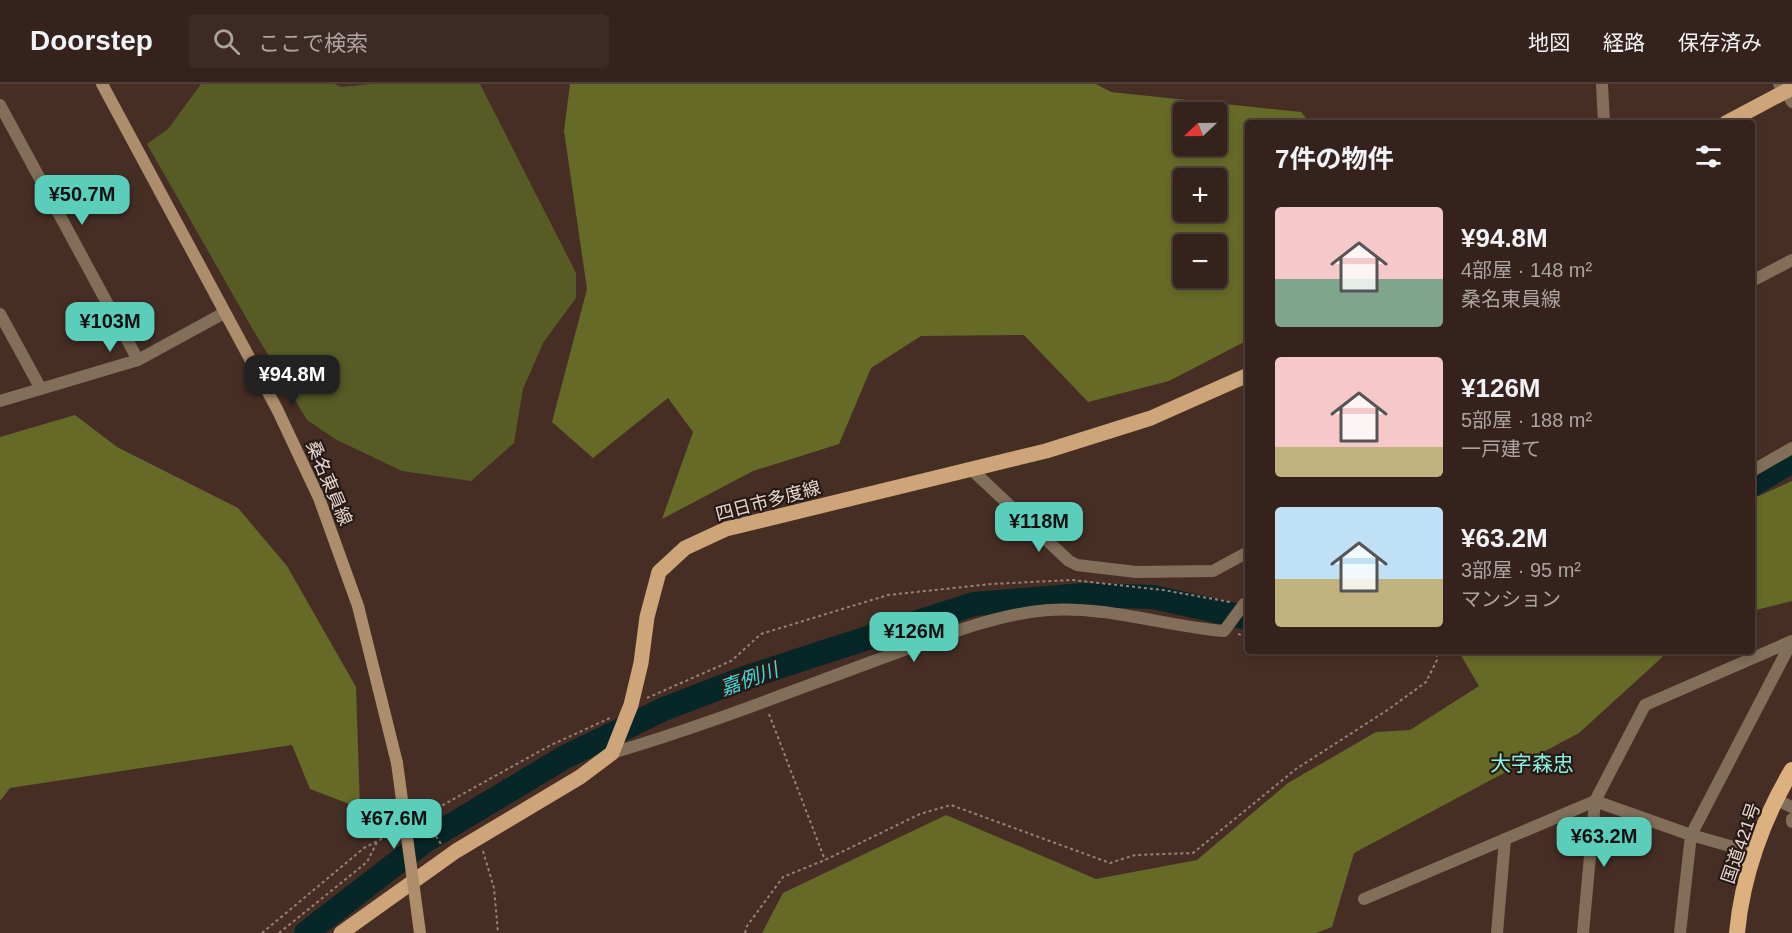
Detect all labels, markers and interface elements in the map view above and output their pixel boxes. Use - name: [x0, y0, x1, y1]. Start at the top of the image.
- search box: [189, 14, 609, 68]
- text: Doorstep: [30, 25, 153, 56]
- icon: search: [210, 25, 243, 58]
- text: ここで検索: [258, 31, 368, 56]
- text: 地図: [1528, 31, 1570, 54]
- text: 経路: [1603, 31, 1645, 54]
- text: 保存済み: [1678, 31, 1762, 54]
- north arrow: [1173, 102, 1227, 156]
- map controls: [1173, 102, 1227, 288]
- icon: filters: [1692, 140, 1725, 173]
- text: 7件の物件: [1275, 144, 1393, 174]
- button: +: [1173, 168, 1227, 222]
- pin: ¥50.7M: [33, 175, 131, 226]
- text: ¥50.7M: [49, 183, 115, 205]
- text: ¥94.8M: [1461, 223, 1548, 253]
- icon: home: [1323, 231, 1395, 303]
- button: −: [1173, 234, 1227, 288]
- text: 4部屋 · 148 m²: [1461, 259, 1592, 281]
- text: 桑名東員線: [1461, 288, 1561, 310]
- pin: ¥103M: [68, 302, 152, 353]
- text: ¥103M: [79, 310, 141, 332]
- pin: ¥94.8M: [243, 355, 341, 406]
- text: ¥94.8M: [259, 363, 325, 385]
- text: ¥126M: [1461, 373, 1541, 403]
- icon: home: [1323, 381, 1395, 453]
- text: 5部屋 · 188 m²: [1461, 409, 1592, 431]
- street label: 桑名東員線: [302, 438, 356, 528]
- text: 一戸建て: [1461, 438, 1541, 460]
- street label: 四日市多度線: [713, 477, 823, 525]
- pin: ¥118M: [997, 502, 1081, 553]
- text: ¥118M: [1009, 510, 1069, 532]
- text: ¥63.2M: [1461, 523, 1548, 553]
- icon: home: [1323, 531, 1395, 603]
- text: 3部屋 · 95 m²: [1461, 559, 1581, 581]
- text: マンション: [1461, 588, 1561, 610]
- pin: ¥126M: [872, 612, 956, 663]
- text: ¥126M: [883, 620, 945, 642]
- water label: 嘉例川: [717, 658, 783, 700]
- district label: 大字森忠: [1490, 752, 1574, 775]
- pin: ¥67.6M: [345, 799, 443, 850]
- street label: 国道421号: [1718, 800, 1764, 886]
- text: ¥67.6M: [361, 807, 427, 829]
- pin: ¥63.2M: [1555, 817, 1653, 868]
- text: ¥63.2M: [1571, 825, 1637, 847]

